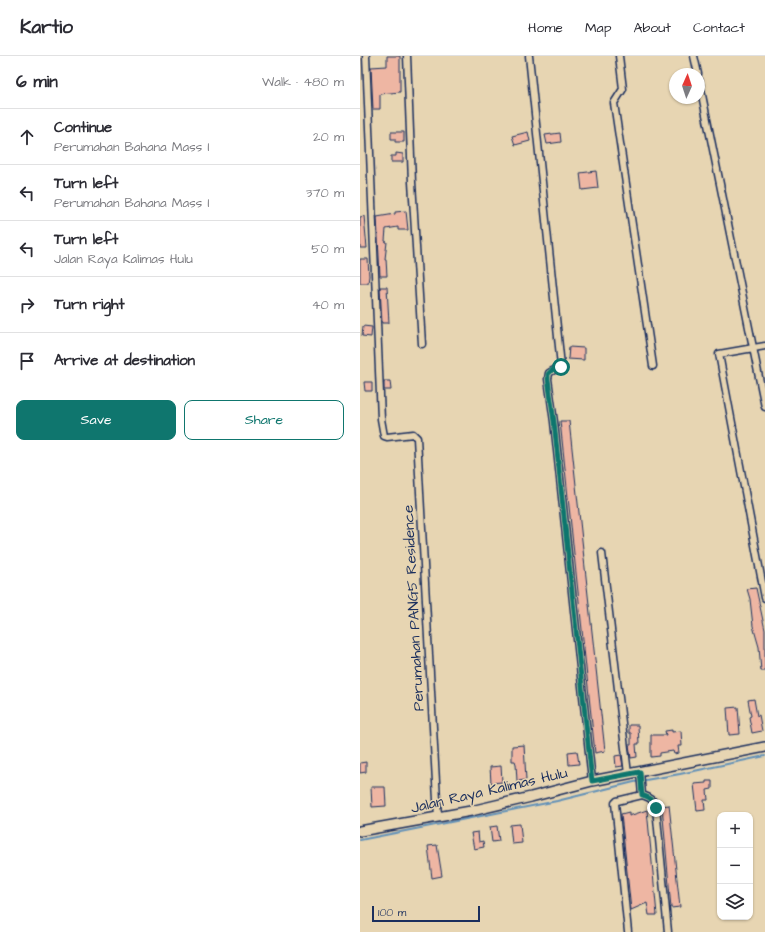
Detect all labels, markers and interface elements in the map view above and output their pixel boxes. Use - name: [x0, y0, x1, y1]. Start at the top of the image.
- text: Kartio: [20, 14, 73, 41]
- text: Home: [528, 18, 563, 38]
- text: Map: [585, 18, 611, 38]
- text: About: [633, 18, 671, 38]
- text: Contact: [693, 18, 745, 38]
- north arrow: [669, 68, 705, 104]
- text: 6 min: [16, 70, 58, 94]
- text: Walk · 480 m: [262, 73, 344, 91]
- text: Continue: [54, 117, 112, 138]
- icon: ahead: [16, 126, 38, 148]
- text: 20 m: [313, 128, 344, 146]
- text: Perumahan Bahana Mass I: [54, 138, 209, 156]
- text: Turn left: [54, 173, 118, 194]
- icon: left: [16, 182, 38, 204]
- text: 370 m: [306, 184, 344, 202]
- text: Perumahan Bahana Mass I: [54, 194, 209, 212]
- text: Turn left: [54, 229, 118, 250]
- icon: left: [16, 238, 38, 260]
- text: 50 m: [311, 240, 344, 258]
- text: Jalan Raya Kalimas Hulu: [54, 250, 193, 268]
- icon: right: [16, 294, 38, 316]
- text: Turn right: [54, 294, 125, 315]
- text: 40 m: [312, 296, 344, 314]
- icon: arrive: [16, 350, 38, 372]
- text: Arrive at destination: [54, 350, 195, 371]
- route start: [552, 358, 570, 376]
- button: Save: [16, 400, 176, 440]
- button: Share: [184, 400, 344, 440]
- street label: Perumahan PANG5 Residence: [398, 504, 429, 712]
- street label: Jalan Raya Kalimas Hulu: [409, 762, 570, 820]
- route end: [647, 799, 665, 817]
- map controls: [717, 812, 753, 920]
- button: +: [717, 812, 753, 848]
- button: −: [717, 848, 753, 884]
- button: layers: [717, 884, 753, 920]
- scale bar: [372, 904, 480, 923]
- text: 100 m: [378, 905, 406, 920]

